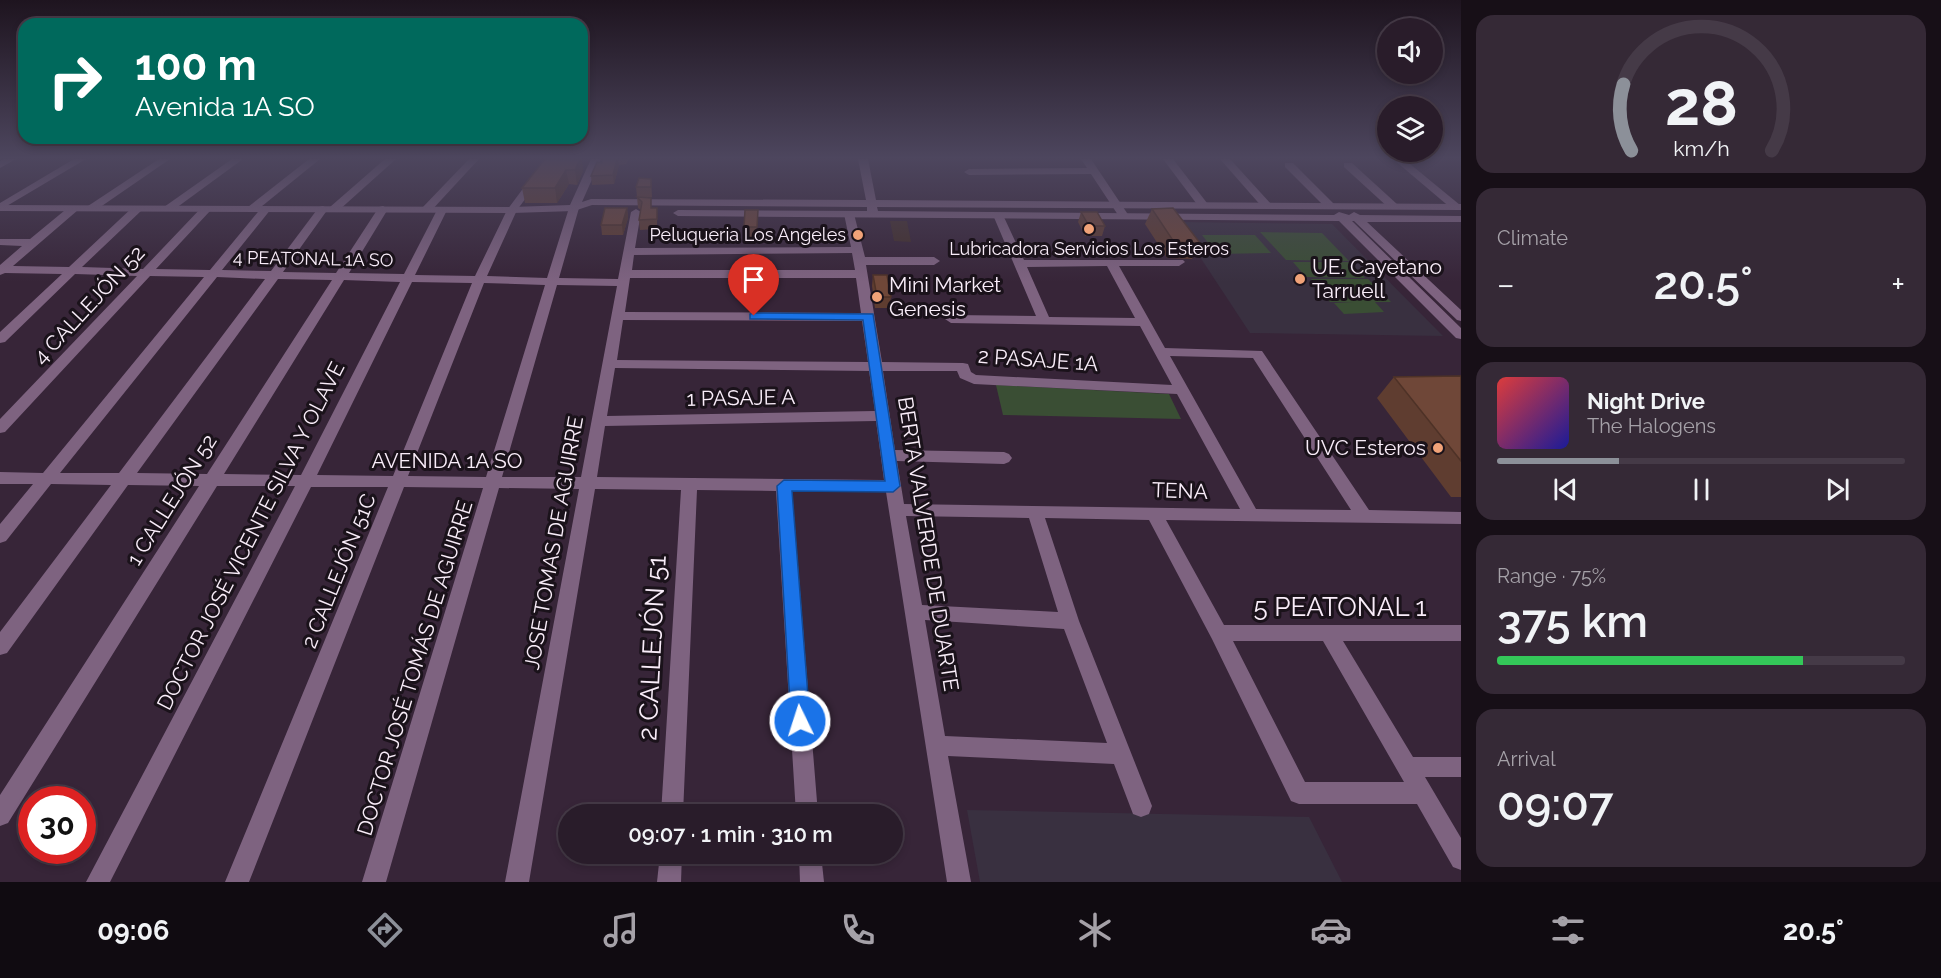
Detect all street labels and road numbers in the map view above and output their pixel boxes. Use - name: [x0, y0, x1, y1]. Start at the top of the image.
- street label: 4 CALLEJÓN 52: [28, 240, 150, 369]
- street label: 4 PEATONAL 1A SO: [233, 247, 393, 270]
- street label: 2 PASAJE 1A: [977, 343, 1099, 376]
- street label: DOCTOR JOSÉ VICENTE SILVA Y OLAVE: [152, 358, 350, 714]
- street label: 1 PASAJE A: [686, 384, 796, 411]
- street label: BERTA VALVERDE DE DUARTE: [893, 395, 964, 693]
- street label: JOSE TOMAS DE AGUIRRE: [519, 414, 588, 672]
- street label: 1 CALLEJÓN 52: [121, 430, 222, 570]
- street label: AVENIDA 1A SO: [371, 448, 523, 473]
- street label: TENA: [1152, 477, 1208, 504]
- street label: 2 CALLEJÓN 51C: [296, 490, 381, 652]
- street label: DOCTOR JOSÉ TOMÁS DE AGUIRRE: [352, 497, 477, 838]
- street label: 2 CALLEJÓN 51: [631, 555, 672, 741]
- street label: 5 PEATONAL 1: [1253, 592, 1427, 622]

